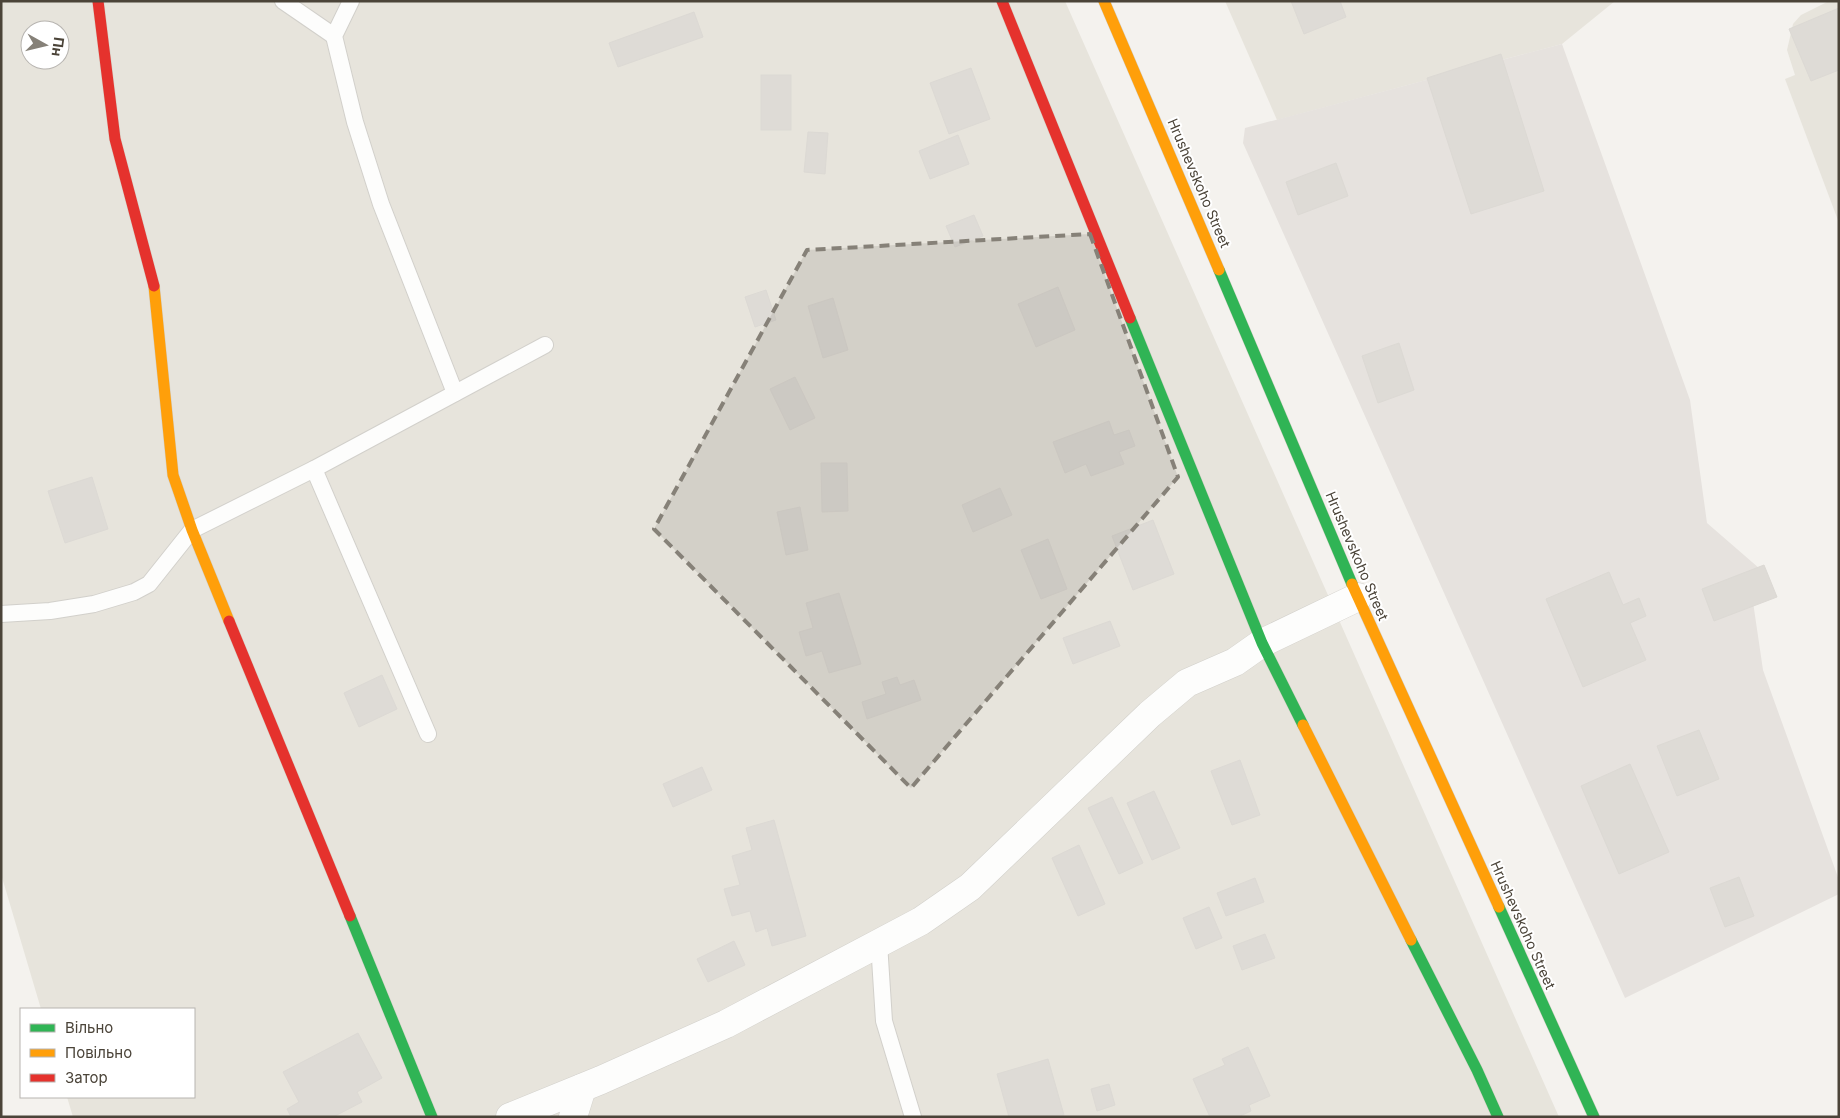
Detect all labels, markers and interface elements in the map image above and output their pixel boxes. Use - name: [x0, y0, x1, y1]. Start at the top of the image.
- north arrow: [20, 20, 70, 70]
- text: Пн: [49, 36, 68, 58]
- street label: Hrushevskoho Street: [1165, 116, 1235, 250]
- street label: Hrushevskoho Street: [1323, 489, 1393, 623]
- street label: Hrushevskoho Street: [1487, 858, 1560, 992]
- legend: [20, 1008, 195, 1098]
- text: Вільно: [65, 1018, 113, 1037]
- text: Повільно: [65, 1043, 132, 1062]
- text: Затор: [65, 1068, 108, 1087]

